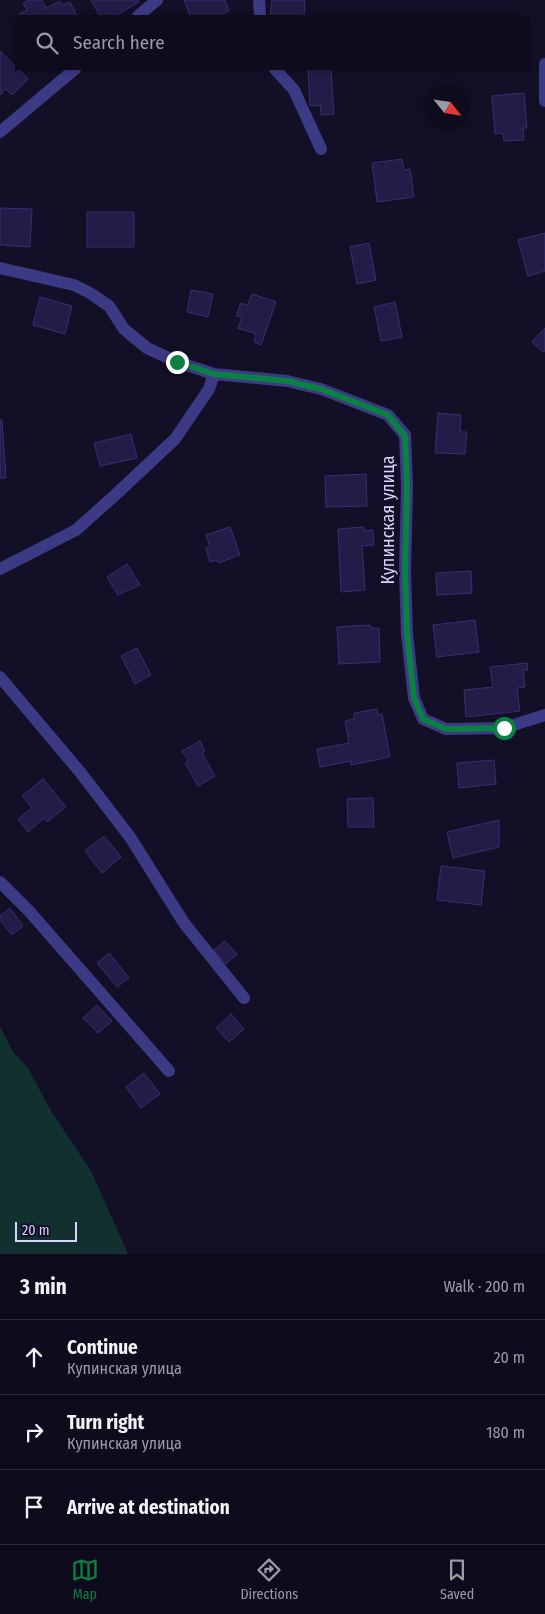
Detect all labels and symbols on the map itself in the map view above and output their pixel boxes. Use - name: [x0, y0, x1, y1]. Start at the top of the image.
- north arrow: [425, 85, 470, 130]
- route end: [166, 351, 189, 374]
- street label: Купинская улица: [377, 455, 399, 585]
- route start: [493, 717, 516, 740]
- scale bar: [15, 1219, 78, 1242]

